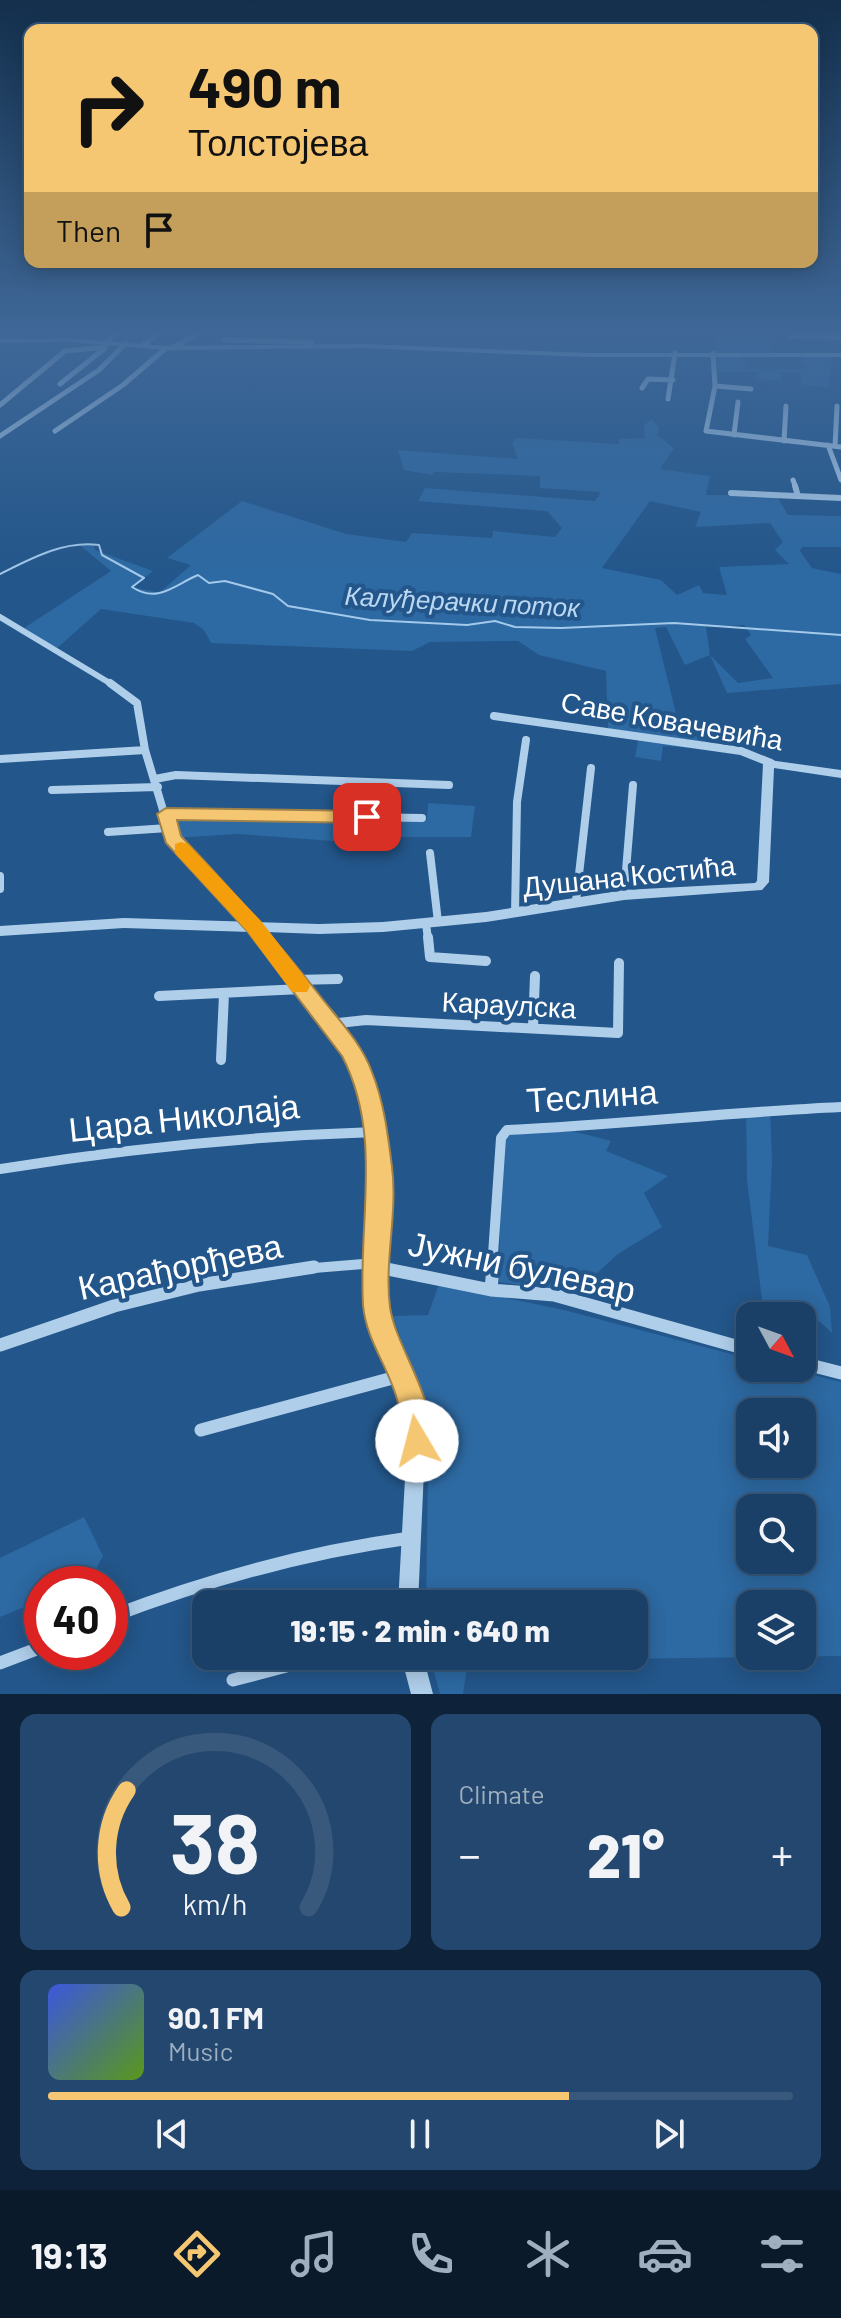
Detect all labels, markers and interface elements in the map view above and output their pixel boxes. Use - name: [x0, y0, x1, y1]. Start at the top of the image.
- text: 490 m: [188, 52, 342, 119]
- icon: right: [56, 56, 160, 160]
- text: Толстојева: [188, 120, 368, 163]
- icon: arrive: [137, 208, 181, 252]
- text: Then: [56, 212, 121, 248]
- water label: Калуђерачки поток: [344, 579, 582, 622]
- street label: Саве Ковачевића: [558, 684, 786, 756]
- pin: [333, 783, 401, 851]
- icon: arrive: [345, 795, 389, 839]
- street label: Душана Костића: [521, 847, 737, 903]
- street label: Караулска: [441, 983, 578, 1025]
- street label: Теслина: [525, 1069, 659, 1120]
- street label: Цара Николаја: [67, 1084, 301, 1149]
- street label: Јужни булевар: [405, 1221, 640, 1310]
- street label: Карађорђева: [74, 1224, 286, 1307]
- north arrow: [736, 1302, 816, 1382]
- map controls: [736, 1302, 816, 1670]
- button: sound: [736, 1398, 816, 1478]
- position arrow: [375, 1399, 459, 1483]
- button: search: [736, 1494, 816, 1574]
- speed limit sign: 40: [24, 1566, 128, 1670]
- button: layers: [736, 1590, 816, 1670]
- text: 19:15 · 2 min · 640 m: [290, 1612, 550, 1648]
- text: Climate: [459, 1778, 545, 1809]
- text: 38: [170, 1791, 260, 1891]
- text: 21°: [587, 1818, 665, 1890]
- text: −: [459, 1827, 481, 1880]
- text: +: [771, 1827, 793, 1880]
- text: km/h: [183, 1886, 248, 1921]
- text: 90.1 FM: [168, 1999, 264, 2035]
- text: Music: [168, 2035, 233, 2066]
- icon: previous: [150, 2112, 194, 2156]
- icon: pause: [398, 2112, 442, 2156]
- icon: next: [647, 2112, 691, 2156]
- icon: directions: [169, 2226, 225, 2282]
- icon: music: [286, 2226, 342, 2282]
- icon: phone: [403, 2226, 459, 2282]
- icon: climate: [520, 2226, 576, 2282]
- icon: car: [637, 2226, 693, 2282]
- icon: filters: [754, 2226, 810, 2282]
- text: 19:13: [31, 2233, 108, 2276]

